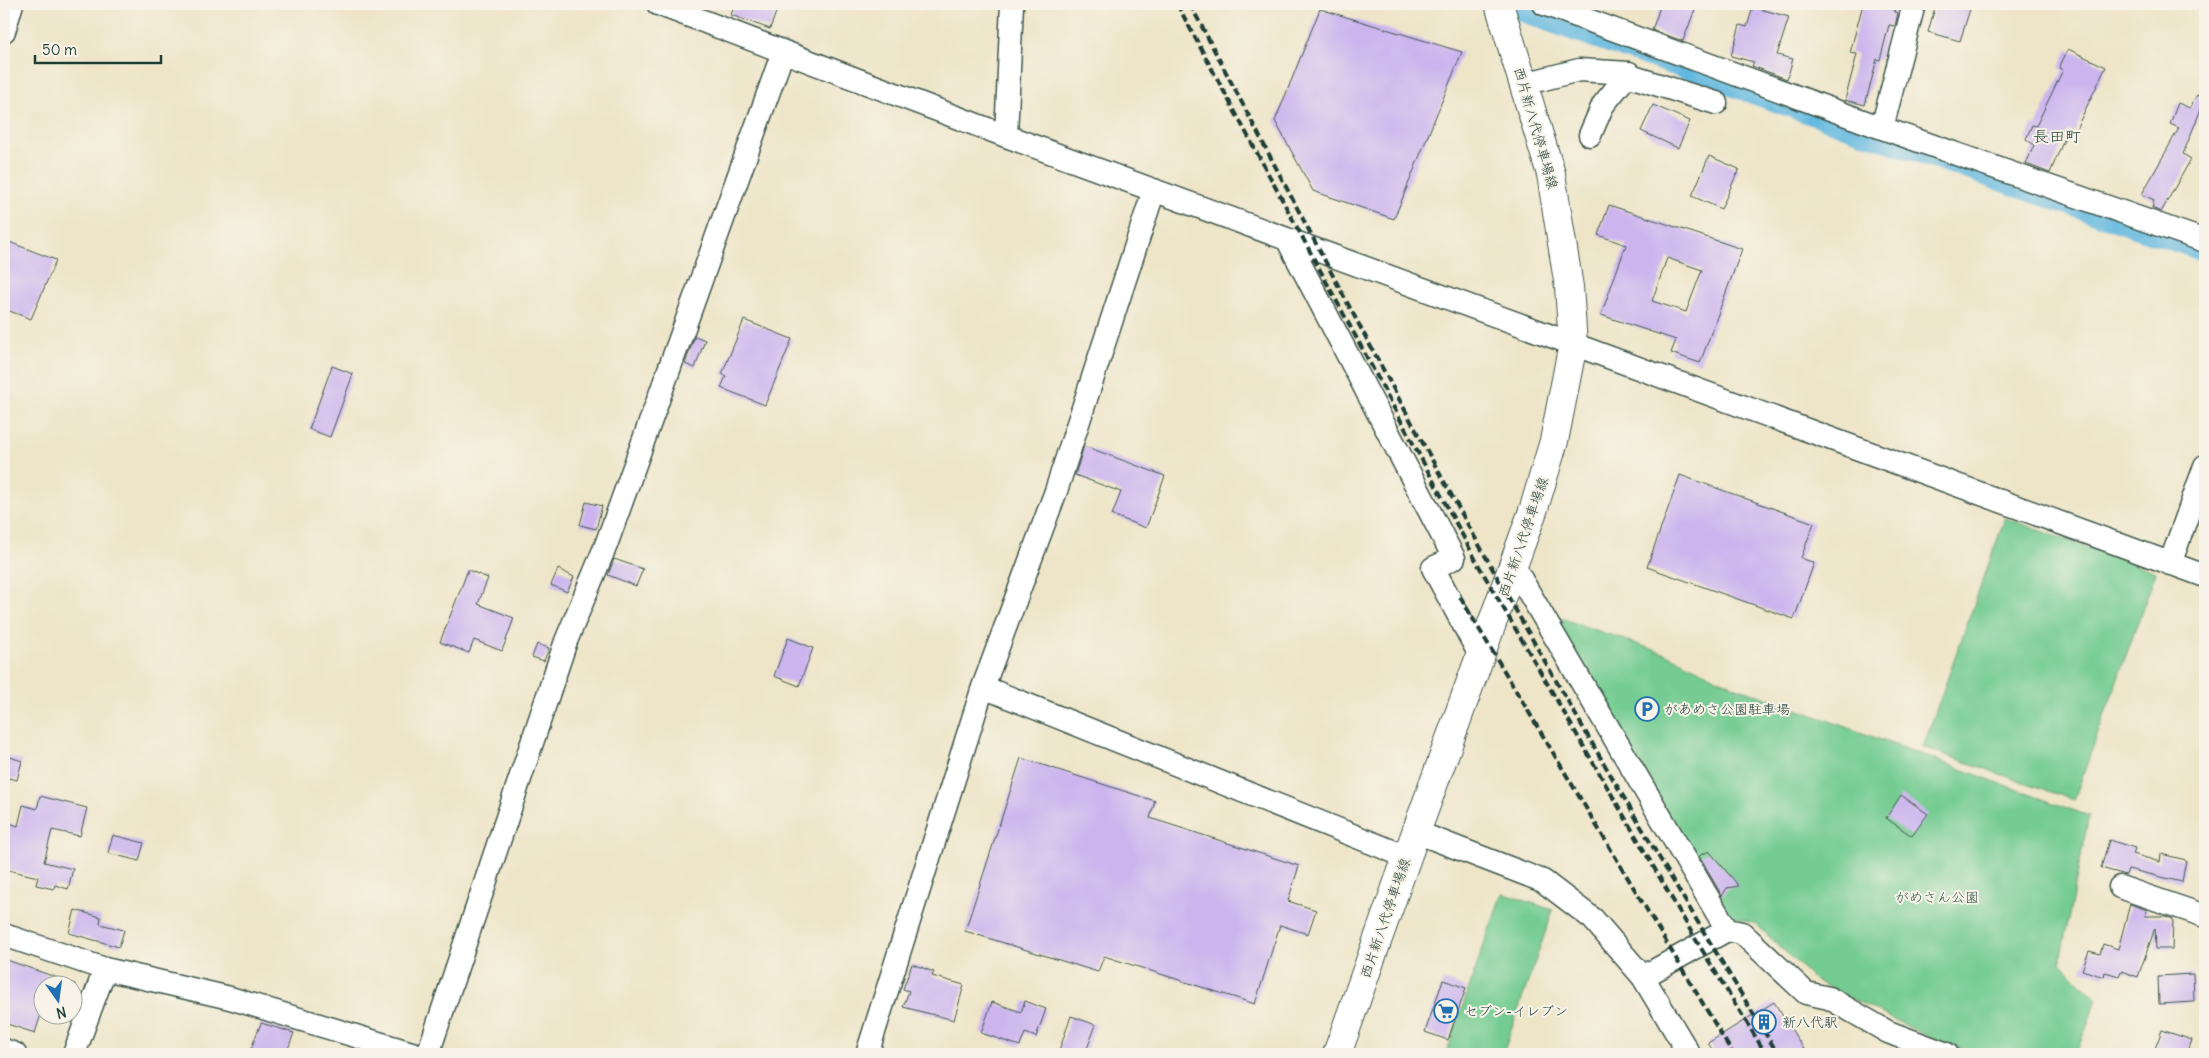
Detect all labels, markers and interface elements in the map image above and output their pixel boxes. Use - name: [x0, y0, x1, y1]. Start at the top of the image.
- scale bar: [35, 32, 161, 64]
- text: 50 m: [42, 40, 77, 59]
- street label: 西片新八代停車場線: [1510, 65, 1562, 191]
- district label: 長田町: [2033, 126, 2081, 146]
- street label: 西片新八代停車場線: [1494, 475, 1552, 599]
- parking icon: があめさ公園駐車場: [1634, 696, 1660, 722]
- place label: があめさ公園駐車場: [1664, 700, 1790, 718]
- street label: 西片新八代停車場線: [1356, 856, 1414, 980]
- park label: がめさん公園: [1895, 888, 1979, 906]
- north arrow: [32, 976, 82, 1026]
- supermarket icon: セブン-イレブン: [1433, 998, 1459, 1024]
- place label: セブン-イレブン: [1464, 1002, 1568, 1020]
- text: N: [54, 1003, 68, 1023]
- building icon: 新八代駅: [1751, 1009, 1777, 1035]
- place label: 新八代駅: [1782, 1013, 1838, 1031]

